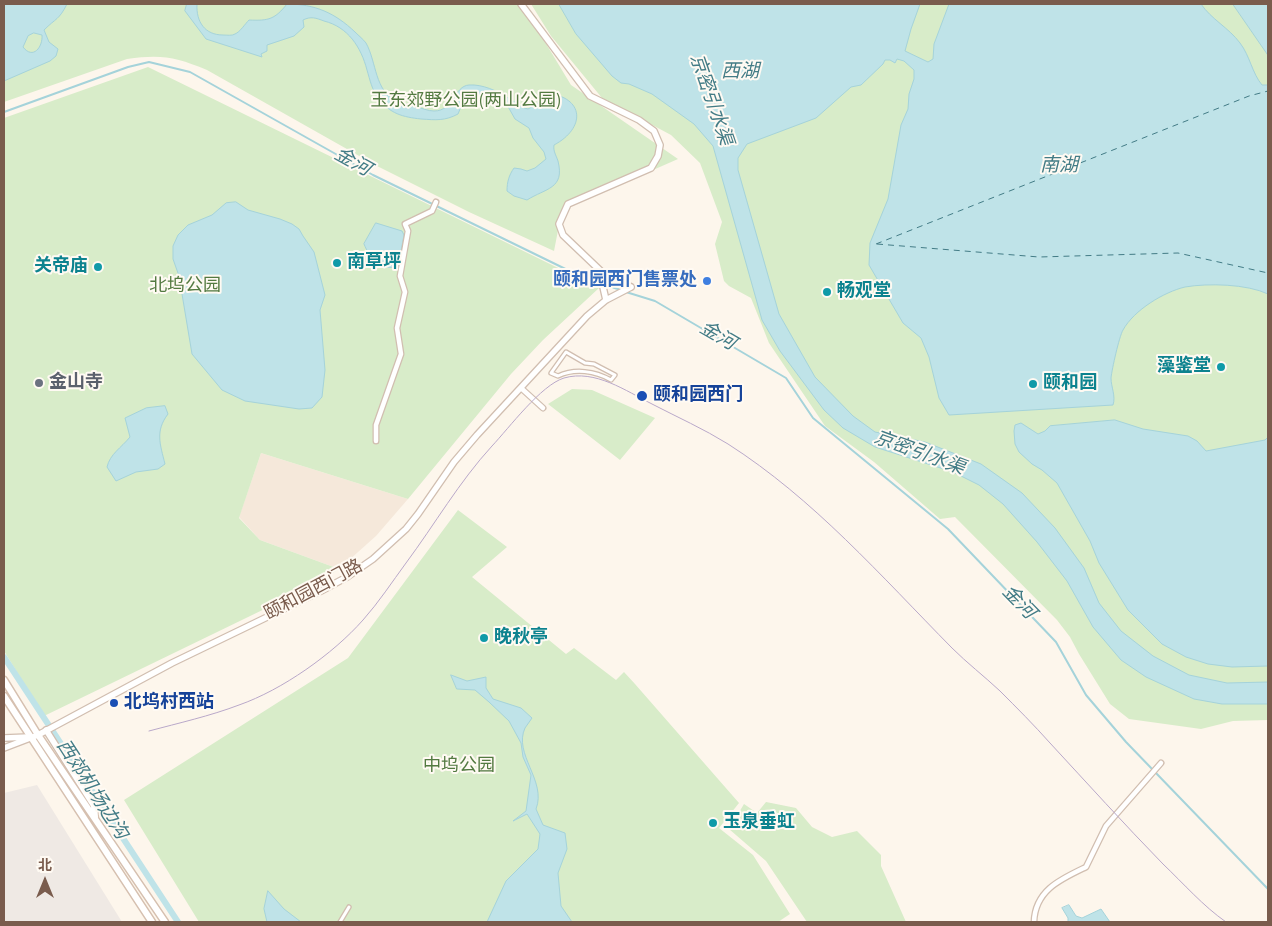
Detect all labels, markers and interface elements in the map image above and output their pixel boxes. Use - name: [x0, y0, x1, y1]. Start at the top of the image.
- water label: 京密引水渠: [684, 51, 736, 149]
- water label: 西湖: [721, 62, 759, 84]
- park label: 玉东郊野公园(两山公园): [371, 91, 561, 113]
- water label: 金河: [330, 144, 374, 182]
- water label: 南湖: [1040, 156, 1078, 178]
- place label: 南草坪: [347, 252, 401, 274]
- place label: 关帝庙: [34, 256, 88, 278]
- marker: 南草坪: [331, 257, 343, 269]
- marker: 关帝庙: [92, 261, 104, 273]
- place label: 颐和园西门售票处: [553, 270, 697, 292]
- marker: 颐和园西门售票处: [701, 275, 713, 287]
- park label: 北坞公园: [149, 276, 221, 298]
- place label: 畅观堂: [837, 281, 891, 303]
- marker: 畅观堂: [821, 286, 833, 298]
- water label: 金河: [695, 318, 739, 356]
- place label: 藻鉴堂: [1157, 356, 1211, 378]
- marker: 藻鉴堂: [1215, 361, 1227, 373]
- place label: 金山寺: [49, 372, 103, 394]
- place label: 颐和园: [1043, 373, 1097, 395]
- marker: 金山寺: [33, 377, 45, 389]
- marker: 颐和园: [1027, 378, 1039, 390]
- place label: 颐和园西门: [653, 385, 743, 407]
- marker: 颐和园西门: [635, 389, 649, 403]
- water label: 京密引水渠: [870, 427, 968, 481]
- street label: 颐和园西门路: [261, 556, 367, 626]
- water label: 金河: [997, 581, 1039, 625]
- place label: 晚秋亭: [494, 627, 548, 649]
- marker: 晚秋亭: [478, 632, 490, 644]
- place label: 北坞村西站: [124, 692, 214, 714]
- marker: 北坞村西站: [108, 697, 120, 709]
- water label: 西郊机场边沟: [50, 736, 132, 844]
- park label: 中坞公园: [423, 756, 495, 778]
- place label: 玉泉垂虹: [723, 812, 795, 834]
- marker: 玉泉垂虹: [707, 817, 719, 829]
- north arrow: [20, 856, 70, 906]
- text: 北: [38, 856, 52, 876]

